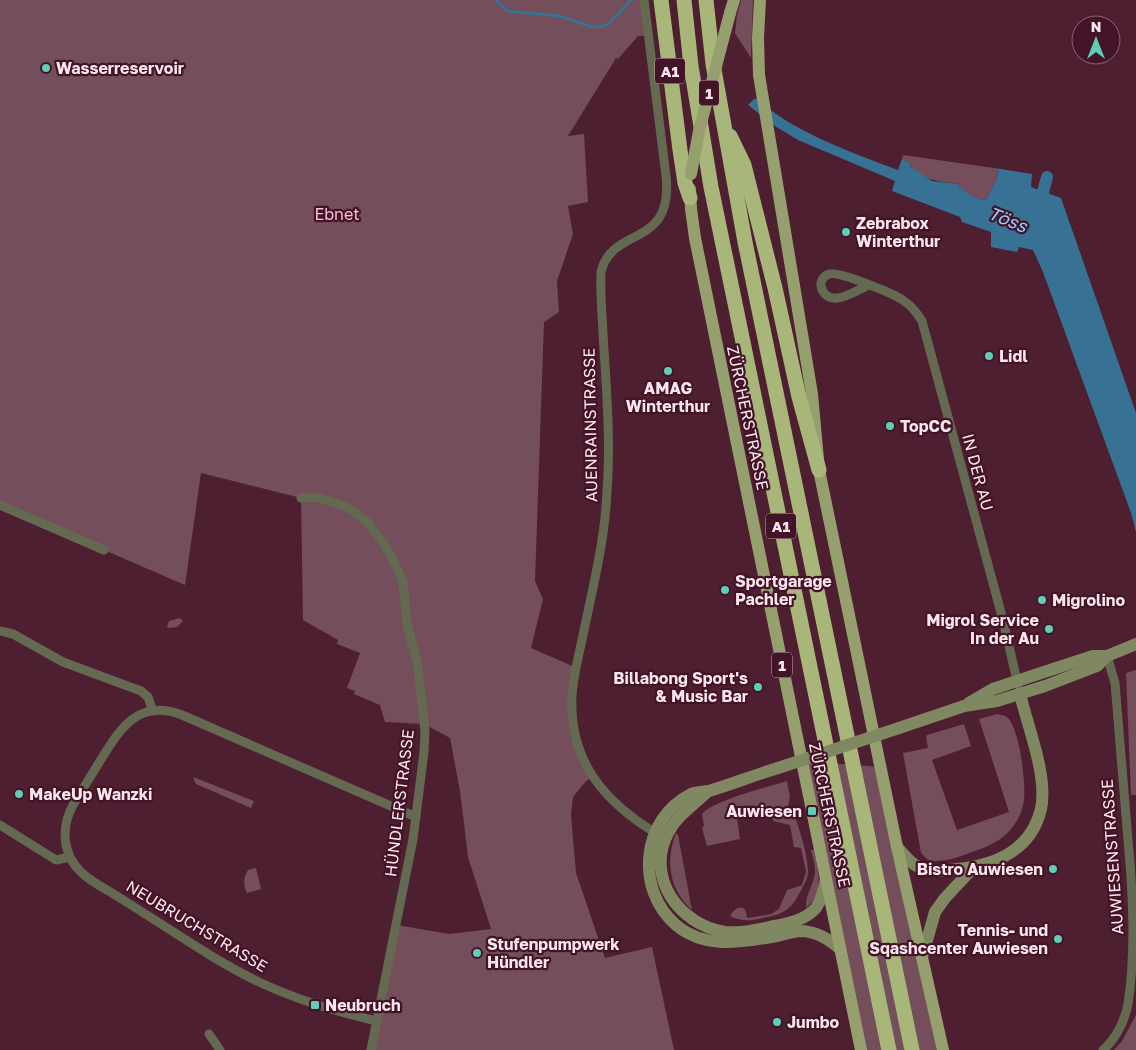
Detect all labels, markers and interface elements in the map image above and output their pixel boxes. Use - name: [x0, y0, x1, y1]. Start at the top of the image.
- north arrow: [1071, 15, 1121, 65]
- text: N: [1091, 18, 1101, 35]
- place label: Wasserreservoir: [56, 58, 184, 78]
- road number: A1: [655, 58, 685, 84]
- marker: Wasserreservoir: [40, 62, 52, 74]
- road number: 1: [699, 80, 719, 106]
- water label: Töss: [985, 201, 1032, 237]
- park label: Ebnet: [314, 204, 360, 224]
- place label: Zebrabox Winterthur: [856, 213, 940, 251]
- marker: Zebrabox Winterthur: [840, 226, 852, 238]
- street label: ZÜRCHERSTRASSE: [723, 344, 773, 492]
- place label: Lidl: [999, 346, 1028, 366]
- street label: AUENRAINSTRASSE: [579, 348, 601, 502]
- marker: Lidl: [983, 350, 995, 362]
- marker: AMAG Winterthur: [662, 365, 674, 377]
- place label: AMAG Winterthur: [626, 378, 710, 416]
- place label: TopCC: [900, 416, 951, 436]
- marker: TopCC: [884, 420, 896, 432]
- street label: IN DER AU: [958, 431, 998, 513]
- road number: A1: [766, 514, 796, 538]
- place label: Sportgarage Pachler: [735, 571, 832, 609]
- marker: Sportgarage Pachler: [719, 584, 731, 596]
- place label: Migrolino: [1052, 590, 1125, 610]
- marker: Migrolino: [1036, 594, 1048, 606]
- place label: Migrol Service In der Au: [926, 610, 1039, 648]
- marker: Migrol Service In der Au: [1043, 623, 1055, 635]
- road number: 1: [772, 652, 792, 678]
- place label: Billabong Sport's & Music Bar: [613, 668, 748, 706]
- marker: Billabong Sport's & Music Bar: [752, 681, 764, 693]
- street label: HÜNDLERSTRASSE: [380, 728, 418, 878]
- street label: ZÜRCHERSTRASSE: [805, 741, 855, 889]
- street label: AUWIESENSTRASSE: [1097, 779, 1127, 935]
- place label: MakeUp Wanzki: [29, 784, 152, 804]
- marker: MakeUp Wanzki: [13, 788, 25, 800]
- place label: Auwiesen: [726, 801, 802, 821]
- marker: Auwiesen: [806, 805, 818, 817]
- place label: Bistro Auwiesen: [917, 859, 1043, 879]
- marker: Bistro Auwiesen: [1047, 863, 1059, 875]
- street label: NEUBRUCHSTRASSE: [123, 876, 271, 976]
- place label: Tennis- und Sqashcenter Auwiesen: [869, 920, 1048, 958]
- marker: Tennis- und Sqashcenter Auwiesen: [1052, 933, 1064, 945]
- place label: Stufenpumpwerk Hündler: [487, 934, 620, 972]
- marker: Stufenpumpwerk Hündler: [471, 947, 483, 959]
- place label: Neubruch: [325, 995, 401, 1015]
- marker: Neubruch: [309, 999, 321, 1011]
- place label: Jumbo: [787, 1012, 839, 1032]
- marker: Jumbo: [771, 1016, 783, 1028]

